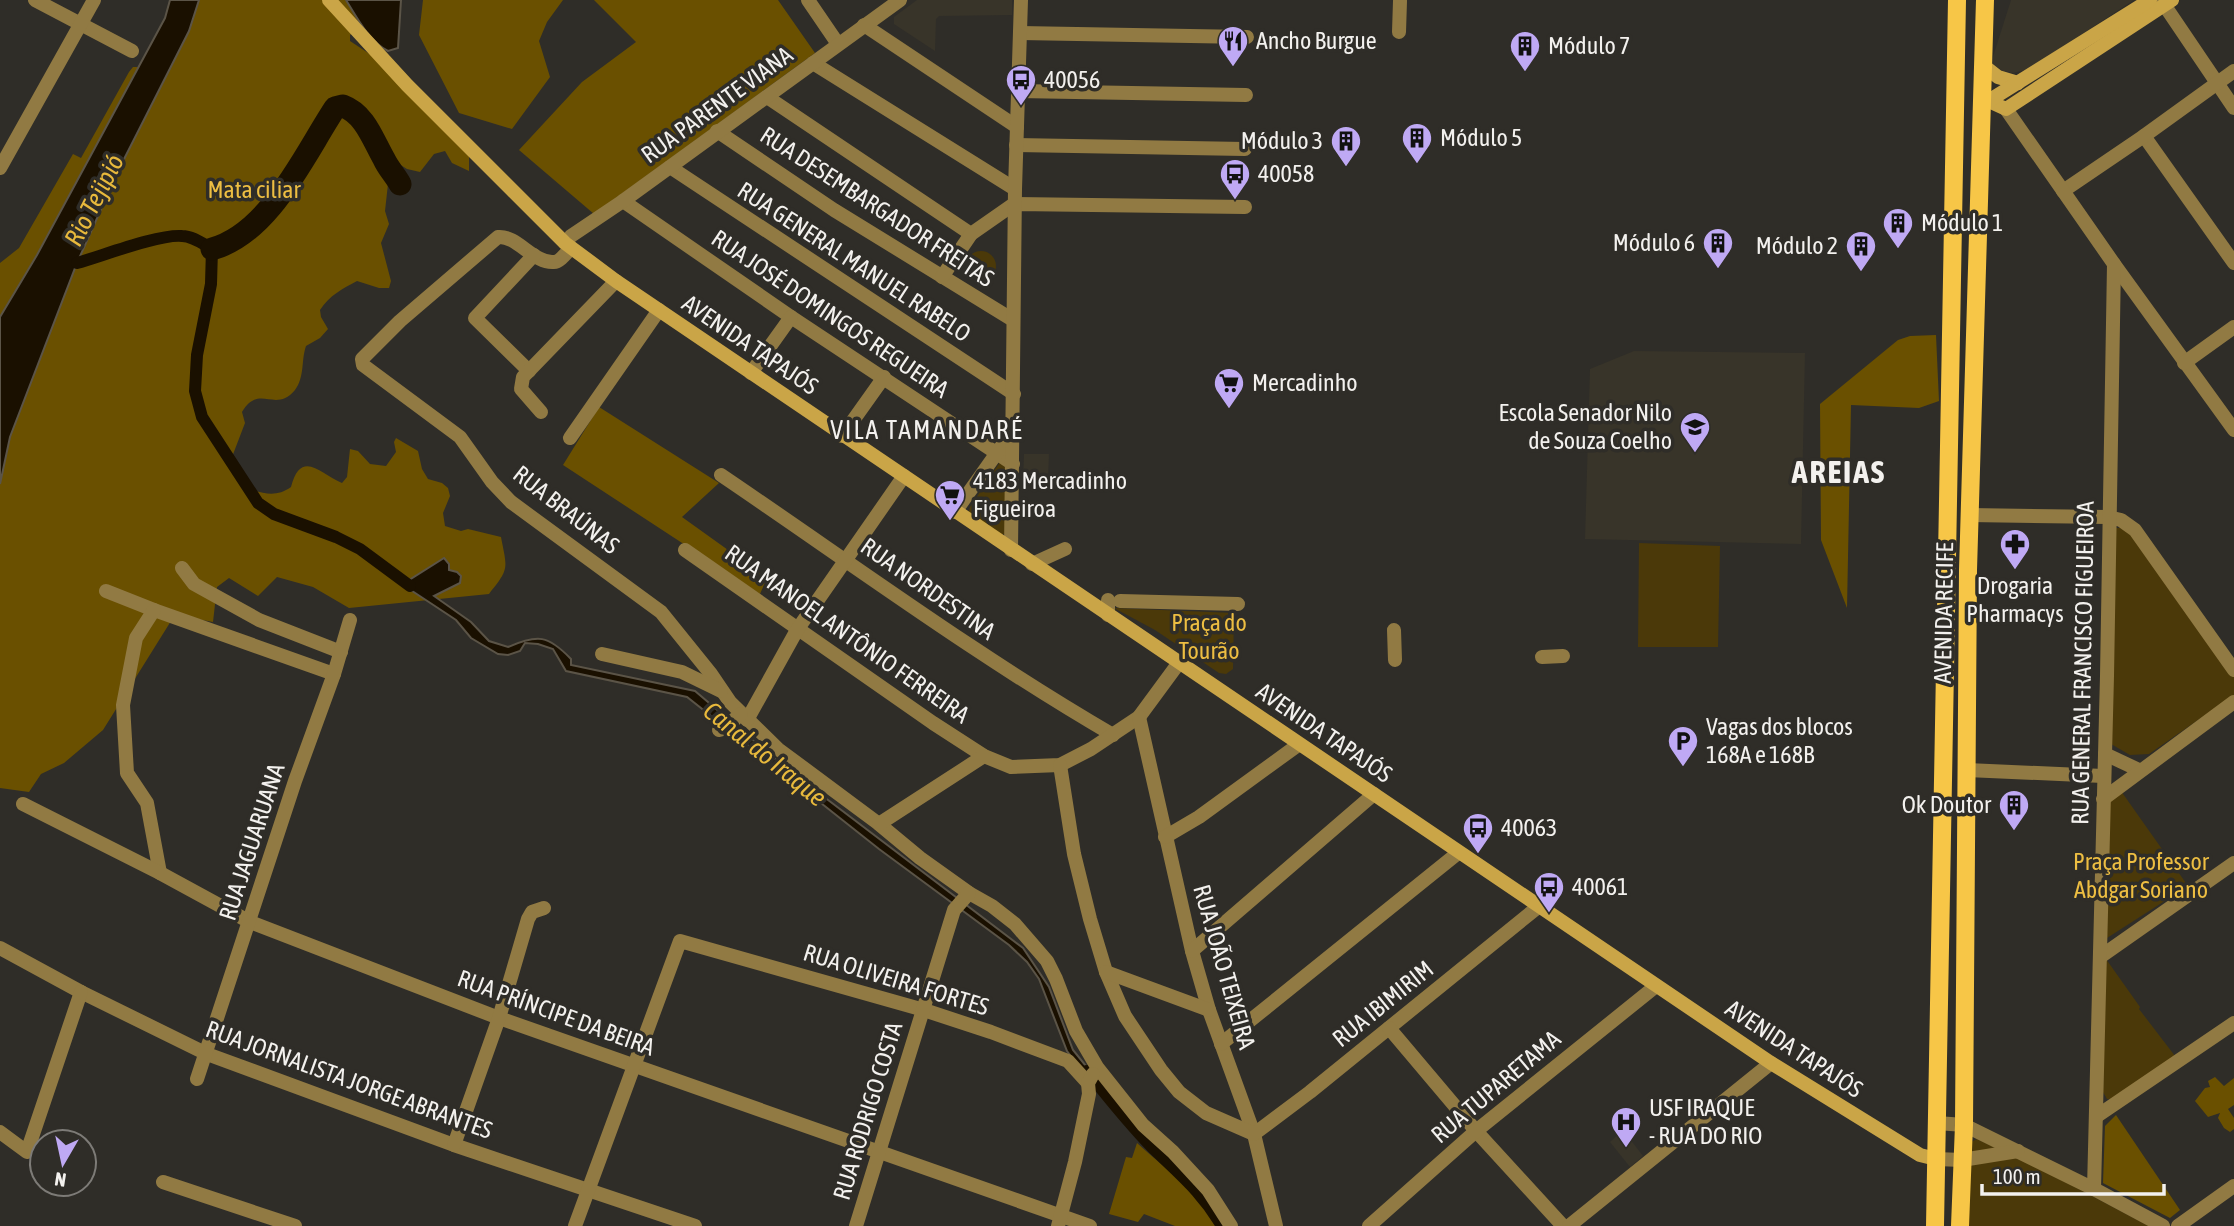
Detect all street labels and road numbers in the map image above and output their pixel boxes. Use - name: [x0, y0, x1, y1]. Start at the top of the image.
- street label: RUA PARENTE VIANA: [636, 41, 798, 168]
- street label: RUA DESEMBARGADOR FREITAS: [756, 121, 999, 292]
- street label: RUA GENERAL MANUEL RABELO: [733, 176, 976, 347]
- street label: RUA JOSÉ DOMINGOS REGUEIRA: [707, 224, 954, 403]
- street label: AVENIDA TAPAJÓS: [677, 289, 823, 400]
- street label: RUA BRAÚNAS: [508, 460, 624, 559]
- street label: RUA GENERAL FRANCISCO FIGUEIROA: [2066, 501, 2099, 825]
- street label: RUA NORDESTINA: [856, 532, 1001, 645]
- street label: RUA MANOEL ANTÔNIO FERREIRA: [720, 539, 975, 728]
- street label: AVENIDA RECIFE: [1929, 542, 1958, 684]
- street label: AVENIDA TAPAJÓS: [1251, 677, 1397, 788]
- street label: RUA JAGUARUANA: [213, 760, 290, 924]
- street label: RUA JOÃO TEIXEIRA: [1188, 882, 1261, 1052]
- street label: RUA OLIVEIRA FORTES: [800, 938, 992, 1021]
- street label: RUA IBIMIRIM: [1327, 955, 1438, 1052]
- street label: RUA PRÍNCIPE DA BEIRA: [454, 964, 658, 1061]
- street label: AVENIDA TAPAJÓS: [1721, 994, 1868, 1103]
- street label: RUA JORNALISTA JORGE ABRANTES: [202, 1015, 496, 1144]
- street label: RUA RODRIGO COSTA: [828, 1019, 907, 1203]
- street label: RUA TUPARETAMA: [1426, 1025, 1566, 1148]

